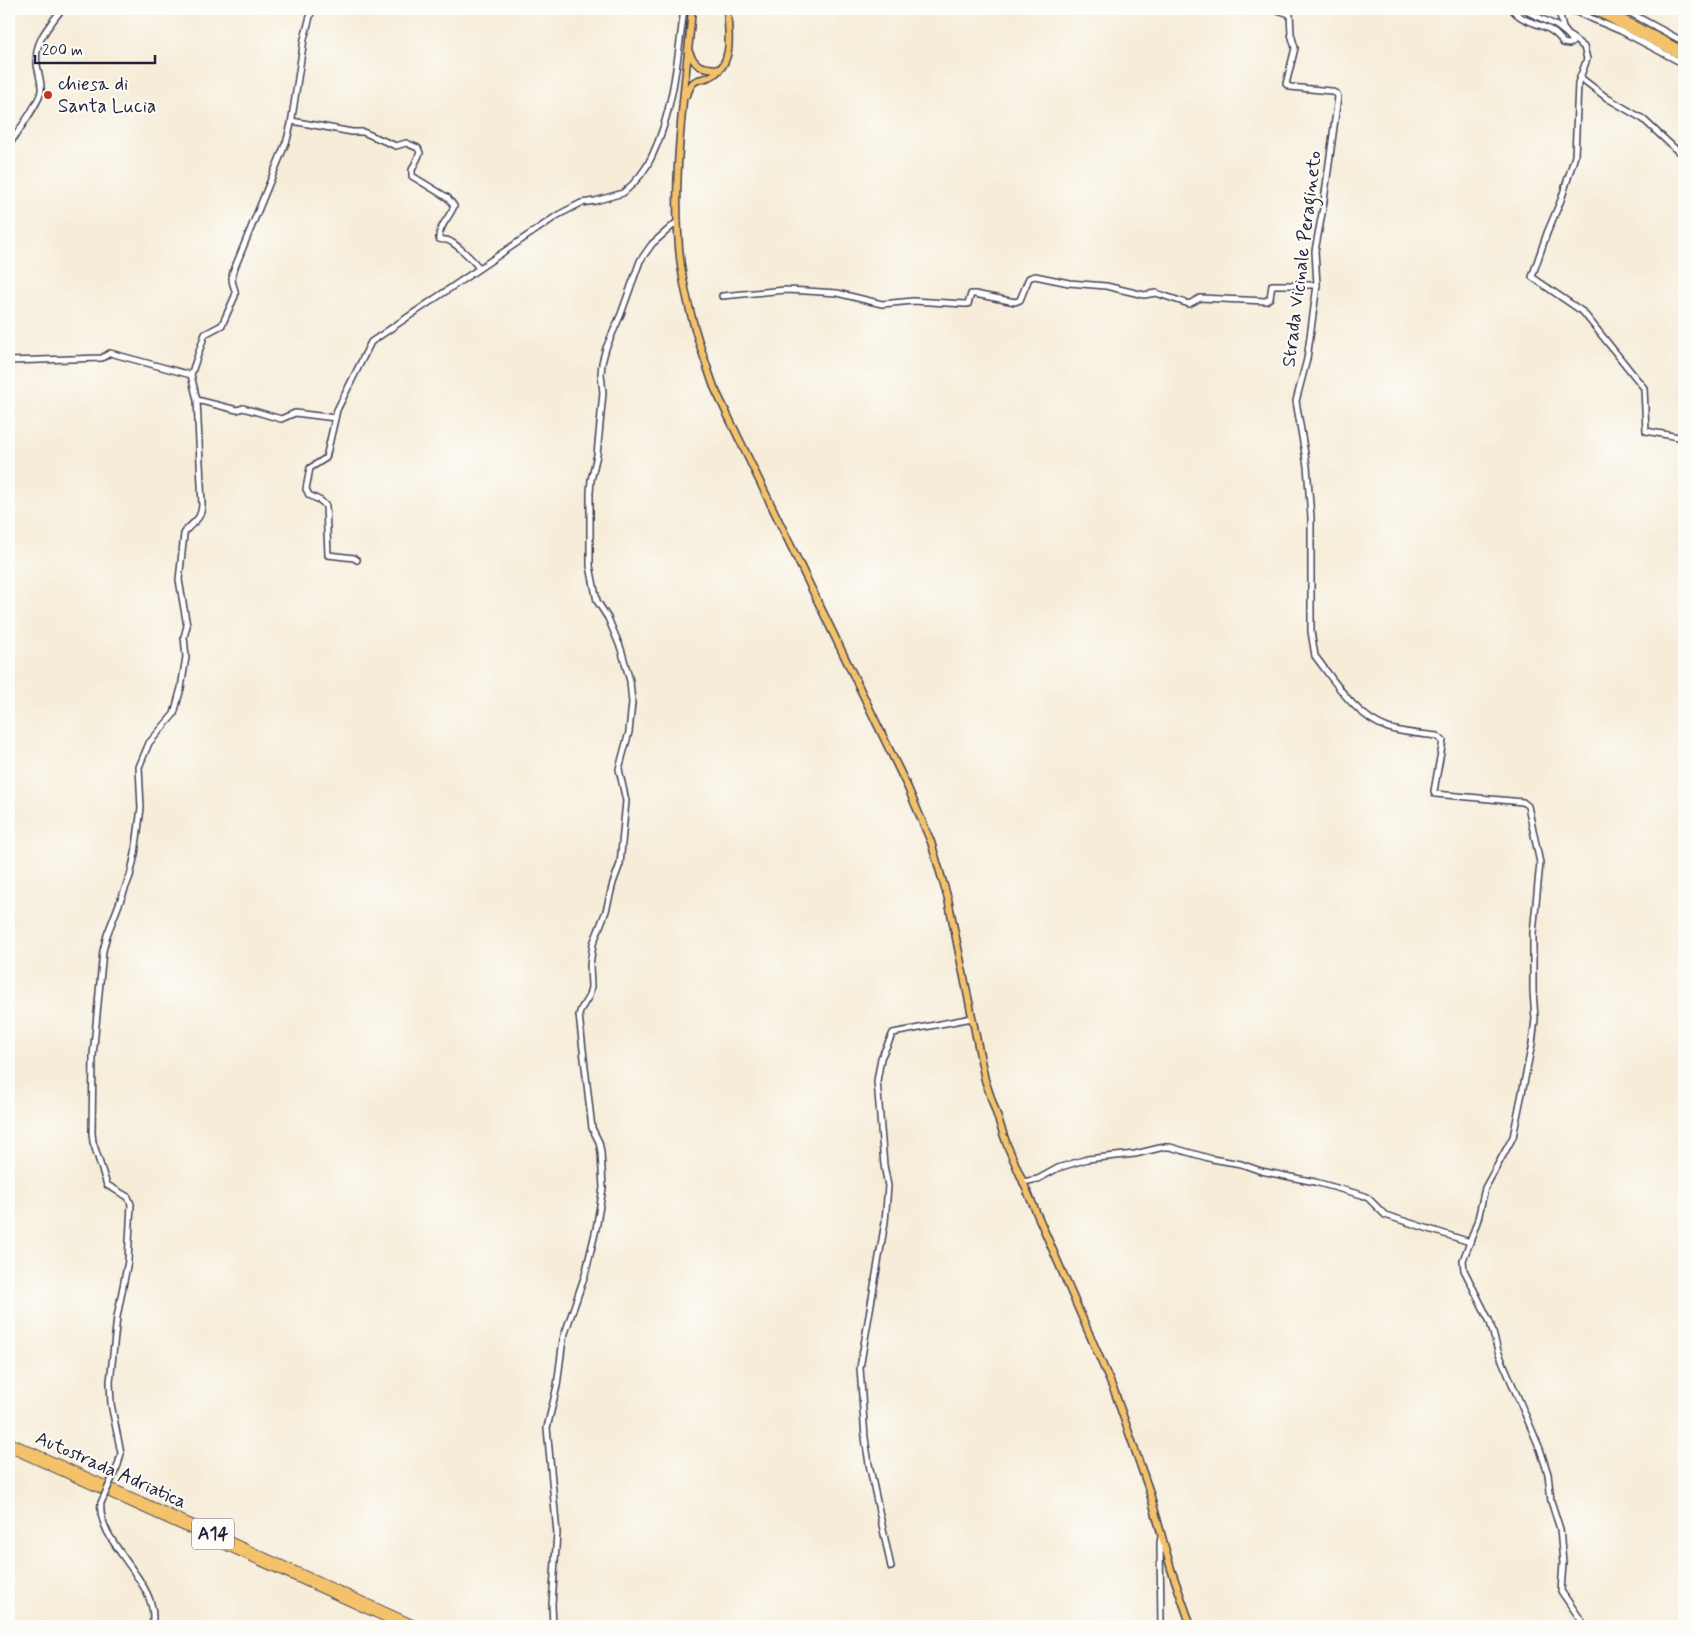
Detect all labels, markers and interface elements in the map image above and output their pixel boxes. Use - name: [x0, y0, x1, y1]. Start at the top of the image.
- scale bar: [35, 32, 155, 64]
- text: 200 m: [42, 41, 83, 61]
- place label: chiesa di Santa Lucia: [58, 72, 156, 119]
- marker: chiesa di Santa Lucia: [42, 89, 54, 101]
- street label: Strada Vicinale Peragineto: [1276, 149, 1331, 369]
- street label: Autostrada Adriatica: [31, 1425, 191, 1515]
- road number: A14: [192, 1518, 234, 1550]

